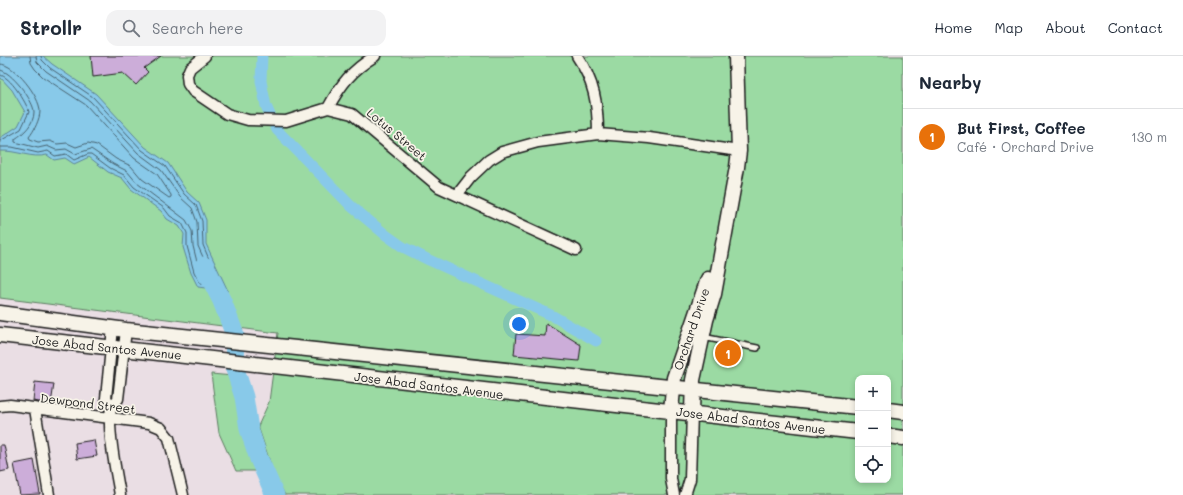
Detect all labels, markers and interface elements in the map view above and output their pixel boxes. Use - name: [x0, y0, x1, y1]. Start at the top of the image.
- search box: [106, 10, 386, 46]
- text: Strollr: [20, 15, 82, 40]
- icon: search: [120, 17, 142, 39]
- text: Search here: [152, 18, 243, 38]
- text: Home: [934, 18, 972, 37]
- text: Map: [994, 18, 1023, 37]
- text: About: [1045, 18, 1086, 37]
- text: Contact: [1108, 18, 1163, 37]
- text: Nearby: [919, 71, 981, 93]
- street label: Lotus Street: [364, 104, 430, 164]
- text: But First, Coffee: [957, 118, 1085, 138]
- text: 1: [929, 128, 935, 145]
- text: 130 m: [1131, 128, 1167, 145]
- text: Café · Orchard Drive: [957, 138, 1094, 155]
- street label: Orchard Drive: [669, 286, 713, 372]
- your location: [509, 314, 529, 334]
- street label: Jose Abad Santos Avenue: [31, 331, 183, 363]
- pin: 1: [715, 338, 741, 368]
- street label: Jose Abad Santos Avenue: [354, 368, 504, 402]
- map controls: [855, 375, 891, 483]
- button: +: [855, 375, 891, 411]
- street label: Dewpond Street: [39, 389, 137, 417]
- street label: Jose Abad Santos Avenue: [676, 403, 826, 437]
- button: −: [855, 411, 891, 447]
- button: locate: [855, 447, 891, 483]

